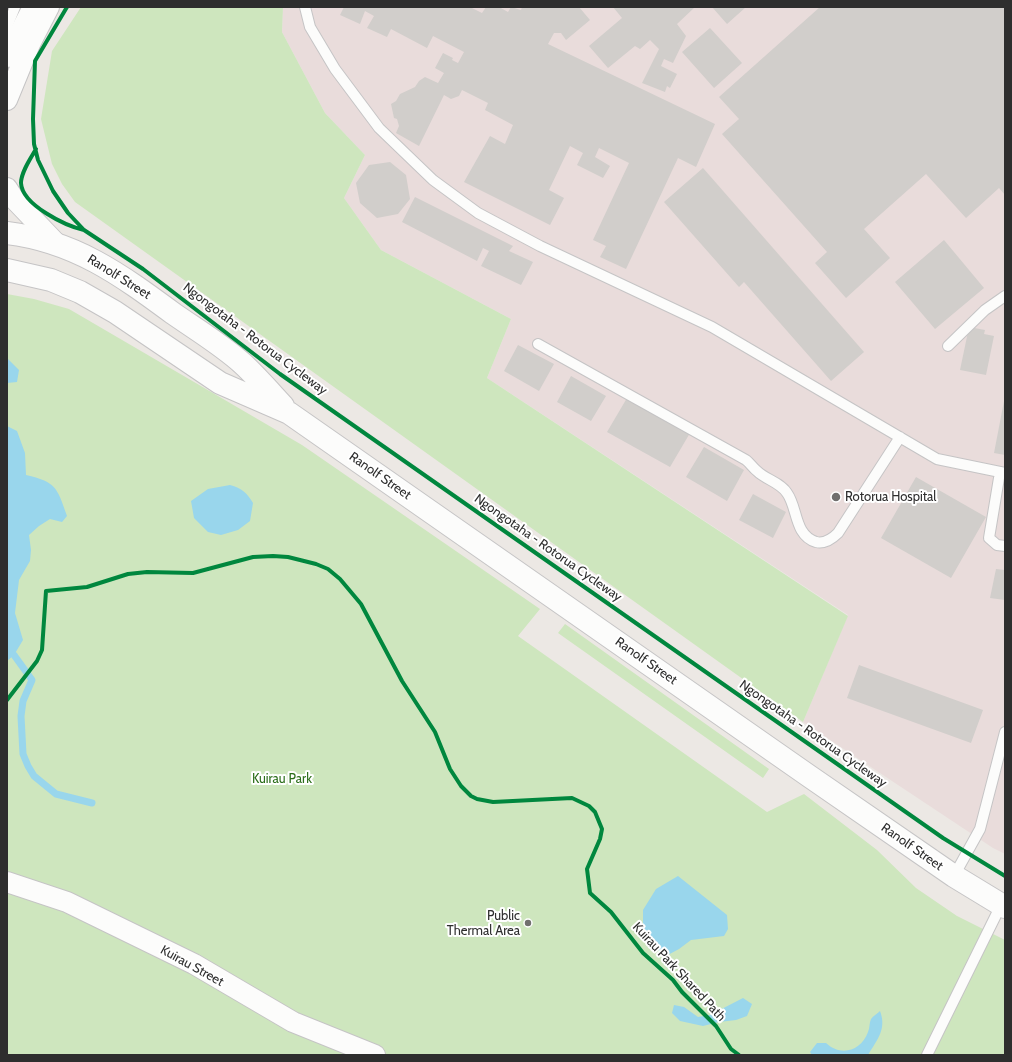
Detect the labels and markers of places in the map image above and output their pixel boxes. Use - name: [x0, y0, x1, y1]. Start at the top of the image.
- place label: Rotorua Hospital: [845, 489, 936, 505]
- marker: Rotorua Hospital: [830, 491, 842, 503]
- place label: Public Thermal Area: [447, 908, 520, 939]
- marker: Public Thermal Area: [523, 918, 533, 928]

